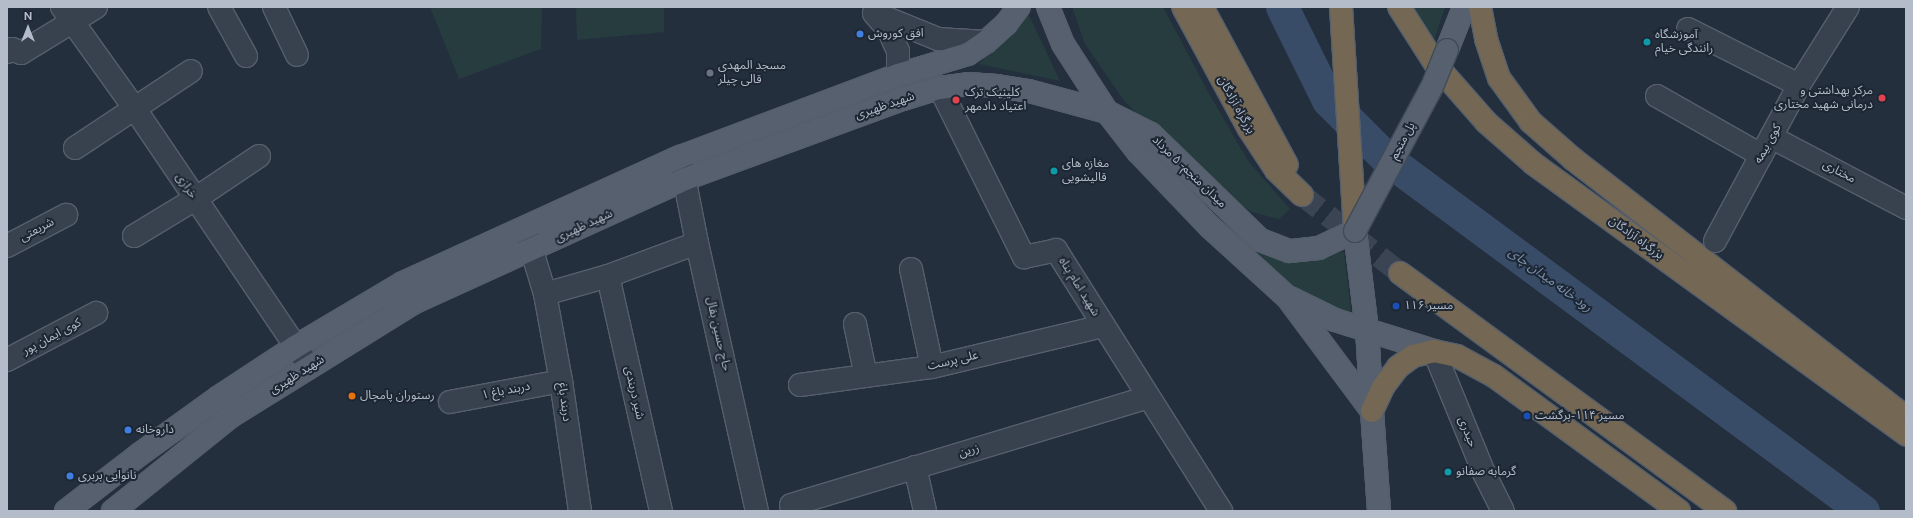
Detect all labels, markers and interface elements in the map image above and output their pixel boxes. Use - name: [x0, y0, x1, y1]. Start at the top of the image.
- north arrow: [8, 8, 48, 48]
- text: N: [24, 10, 32, 22]
- place label: افق کوروش: [868, 27, 924, 41]
- place label: آموزشگاه رانندگی خیام: [1655, 28, 1713, 56]
- marker: افق کوروش: [855, 29, 865, 39]
- marker: آموزشگاه رانندگی خیام: [1642, 37, 1652, 47]
- place label: مسجد المهدی قالی چیلر: [718, 59, 786, 87]
- marker: مسجد المهدی قالی چیلر: [705, 68, 715, 78]
- street label: بزرگراه آزادگان: [1214, 73, 1258, 137]
- place label: مرکز بهداشتی و درمانی شهید مختاری: [1774, 84, 1873, 112]
- place label: کلینیک ترک اعتیاد دادمهر: [965, 86, 1026, 114]
- street label: شهید ظهیری: [853, 89, 917, 123]
- marker: مرکز بهداشتی و درمانی شهید مختاری: [1876, 92, 1888, 104]
- marker: کلینیک ترک اعتیاد دادمهر: [950, 94, 962, 106]
- street label: پل منجم: [1387, 120, 1419, 162]
- street label: کوی بیمه: [1751, 122, 1785, 166]
- street label: میدان منجم - ۵ مرداد: [1148, 132, 1230, 212]
- place label: مغازه های قالیشویی: [1062, 157, 1109, 185]
- street label: مختاری: [1820, 157, 1858, 187]
- marker: مغازه های قالیشویی: [1049, 166, 1059, 176]
- street label: خرازی: [172, 170, 200, 202]
- street label: شهید ظهیری: [553, 206, 615, 246]
- street label: بزرگراه آزادگان: [1606, 213, 1666, 263]
- street label: شریعتی: [17, 215, 57, 245]
- water label: رود خانه میدان چای: [1505, 244, 1595, 316]
- street label: شهید امام پناه: [1055, 255, 1103, 319]
- street label: حاج حسین بقال: [702, 296, 734, 372]
- place label: مسیر ۱۱۶: [1404, 299, 1453, 313]
- marker: مسیر ۱۱۶: [1391, 301, 1401, 311]
- street label: کوی ایمان پور: [20, 316, 84, 358]
- street label: علی پرست: [926, 348, 980, 374]
- street label: شهید ظهیری: [267, 353, 327, 397]
- street label: شیر دربندی: [621, 365, 647, 421]
- street label: دربند باغ ۱: [481, 379, 531, 403]
- street label: دربند باغ: [554, 382, 574, 422]
- place label: رستوران پامچال: [360, 389, 435, 403]
- marker: رستوران پامچال: [347, 391, 357, 401]
- place label: مسیر ۱۱۴-برگشت: [1535, 409, 1625, 423]
- marker: مسیر ۱۱۴-برگشت: [1522, 411, 1532, 421]
- street label: حیدری: [1454, 415, 1480, 449]
- place label: داروخانه: [136, 423, 174, 437]
- marker: داروخانه: [123, 425, 133, 435]
- street label: زرین: [957, 441, 981, 461]
- place label: گرمابه صفانو: [1456, 465, 1516, 479]
- marker: گرمابه صفانو: [1443, 467, 1453, 477]
- place label: نانوایی بربری: [78, 469, 137, 483]
- marker: نانوایی بربری: [65, 471, 75, 481]

